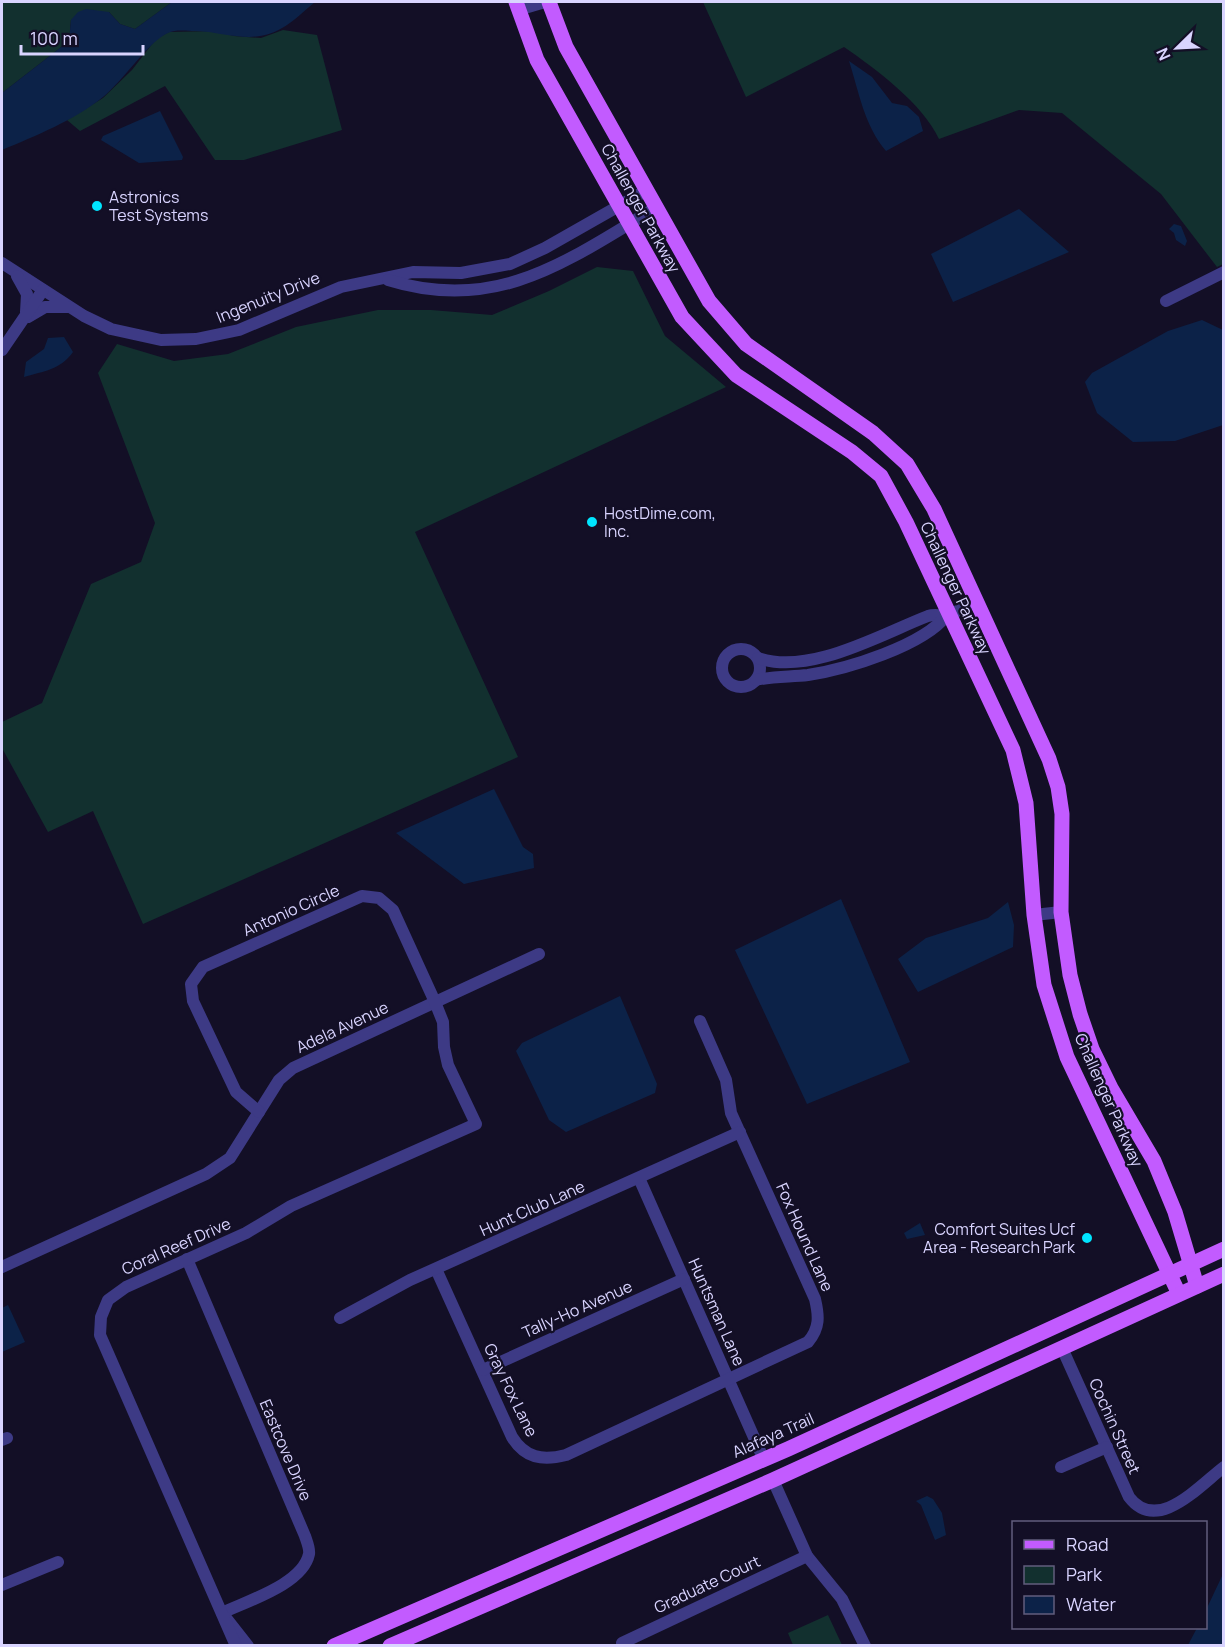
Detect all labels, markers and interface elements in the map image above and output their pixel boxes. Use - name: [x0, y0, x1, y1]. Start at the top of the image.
- scale bar: [21, 18, 142, 56]
- north arrow: [1147, 18, 1207, 78]
- text: 100 m: [30, 26, 78, 50]
- text: N: [1151, 44, 1176, 64]
- street label: Challenger Parkway: [596, 140, 686, 277]
- place label: Astronics Test Systems: [109, 186, 208, 226]
- marker: Astronics Test Systems: [90, 199, 104, 213]
- street label: Ingenuity Drive: [213, 266, 323, 328]
- place label: HostDime.com, Inc.: [604, 502, 716, 542]
- marker: HostDime.com, Inc.: [585, 515, 599, 529]
- street label: Challenger Parkway: [916, 518, 997, 659]
- street label: Antonio Circle: [239, 879, 343, 941]
- street label: Adela Avenue: [292, 996, 392, 1058]
- street label: Challenger Parkway: [1070, 1030, 1149, 1171]
- street label: Hunt Club Lane: [476, 1175, 588, 1241]
- street label: Fox Hound Lane: [771, 1179, 839, 1295]
- street label: Coral Reef Drive: [118, 1212, 234, 1280]
- place label: Comfort Suites Ucf Area - Research Park: [923, 1218, 1076, 1258]
- marker: Comfort Suites Ucf Area - Research Park: [1080, 1231, 1094, 1245]
- street label: Huntsman Lane: [683, 1255, 751, 1369]
- street label: Tally-Ho Avenue: [518, 1275, 636, 1343]
- street label: Gray Fox Lane: [479, 1340, 543, 1440]
- street label: Cochin Street: [1084, 1375, 1146, 1477]
- street label: Eastcove Drive: [255, 1396, 317, 1504]
- street label: Alafaya Trail: [729, 1407, 817, 1463]
- legend: [1012, 1521, 1207, 1629]
- text: Road: [1066, 1532, 1109, 1556]
- street label: Graduate Court: [650, 1550, 764, 1618]
- text: Park: [1066, 1562, 1103, 1586]
- text: Water: [1066, 1592, 1116, 1616]

